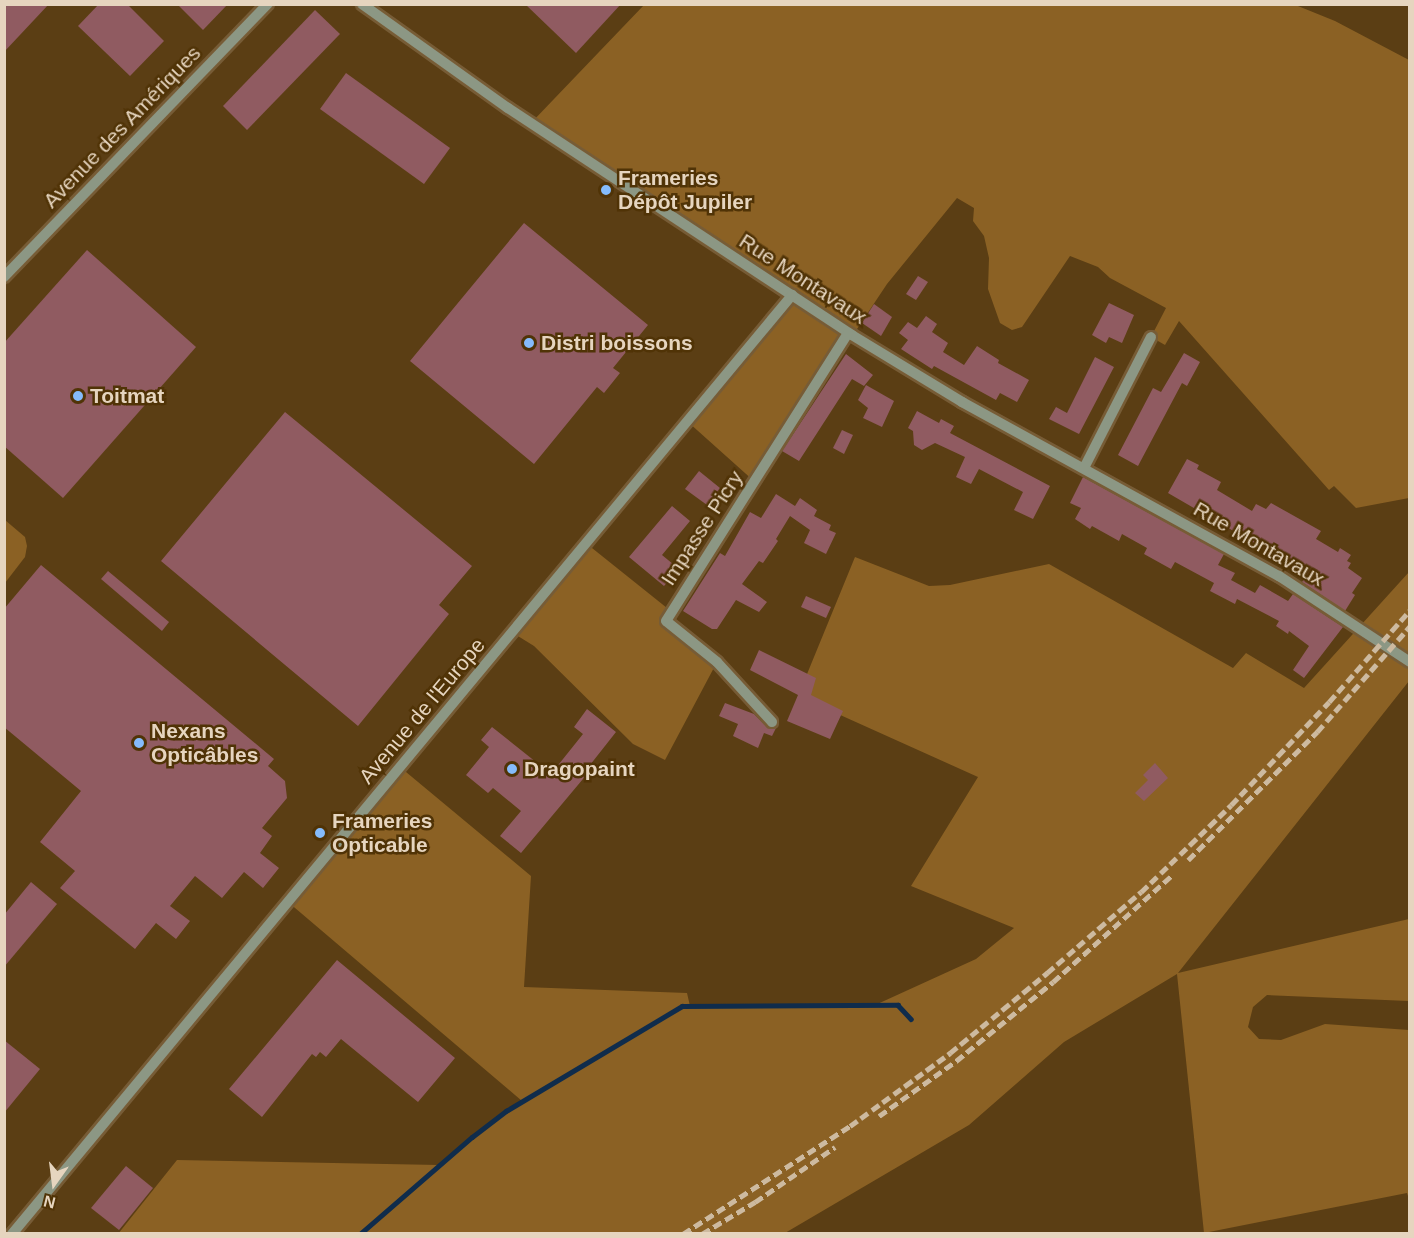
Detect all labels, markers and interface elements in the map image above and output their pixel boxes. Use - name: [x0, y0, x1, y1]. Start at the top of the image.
- street label: Avenue des Amériques: [38, 40, 206, 214]
- place label: Frameries Dépôt Jupiler: [618, 165, 752, 215]
- marker: Frameries Dépôt Jupiler: [599, 183, 613, 197]
- street label: Rue Montavaux: [734, 228, 872, 330]
- place label: Distri boissons: [541, 330, 693, 356]
- marker: Distri boissons: [522, 336, 536, 350]
- place label: Toitmat: [90, 383, 164, 409]
- marker: Toitmat: [71, 389, 85, 403]
- street label: Impasse Picry: [656, 466, 748, 590]
- street label: Rue Montavaux: [1189, 496, 1329, 592]
- street label: Avenue de l'Europe: [354, 633, 490, 789]
- place label: Nexans Opticâbles: [151, 718, 258, 768]
- marker: Nexans Opticâbles: [132, 736, 146, 750]
- place label: Dragopaint: [524, 756, 635, 782]
- marker: Dragopaint: [505, 762, 519, 776]
- place label: Frameries Opticable: [332, 808, 432, 858]
- marker: Frameries Opticable: [313, 826, 327, 840]
- north arrow: [24, 1154, 84, 1214]
- text: N: [42, 1192, 57, 1212]

